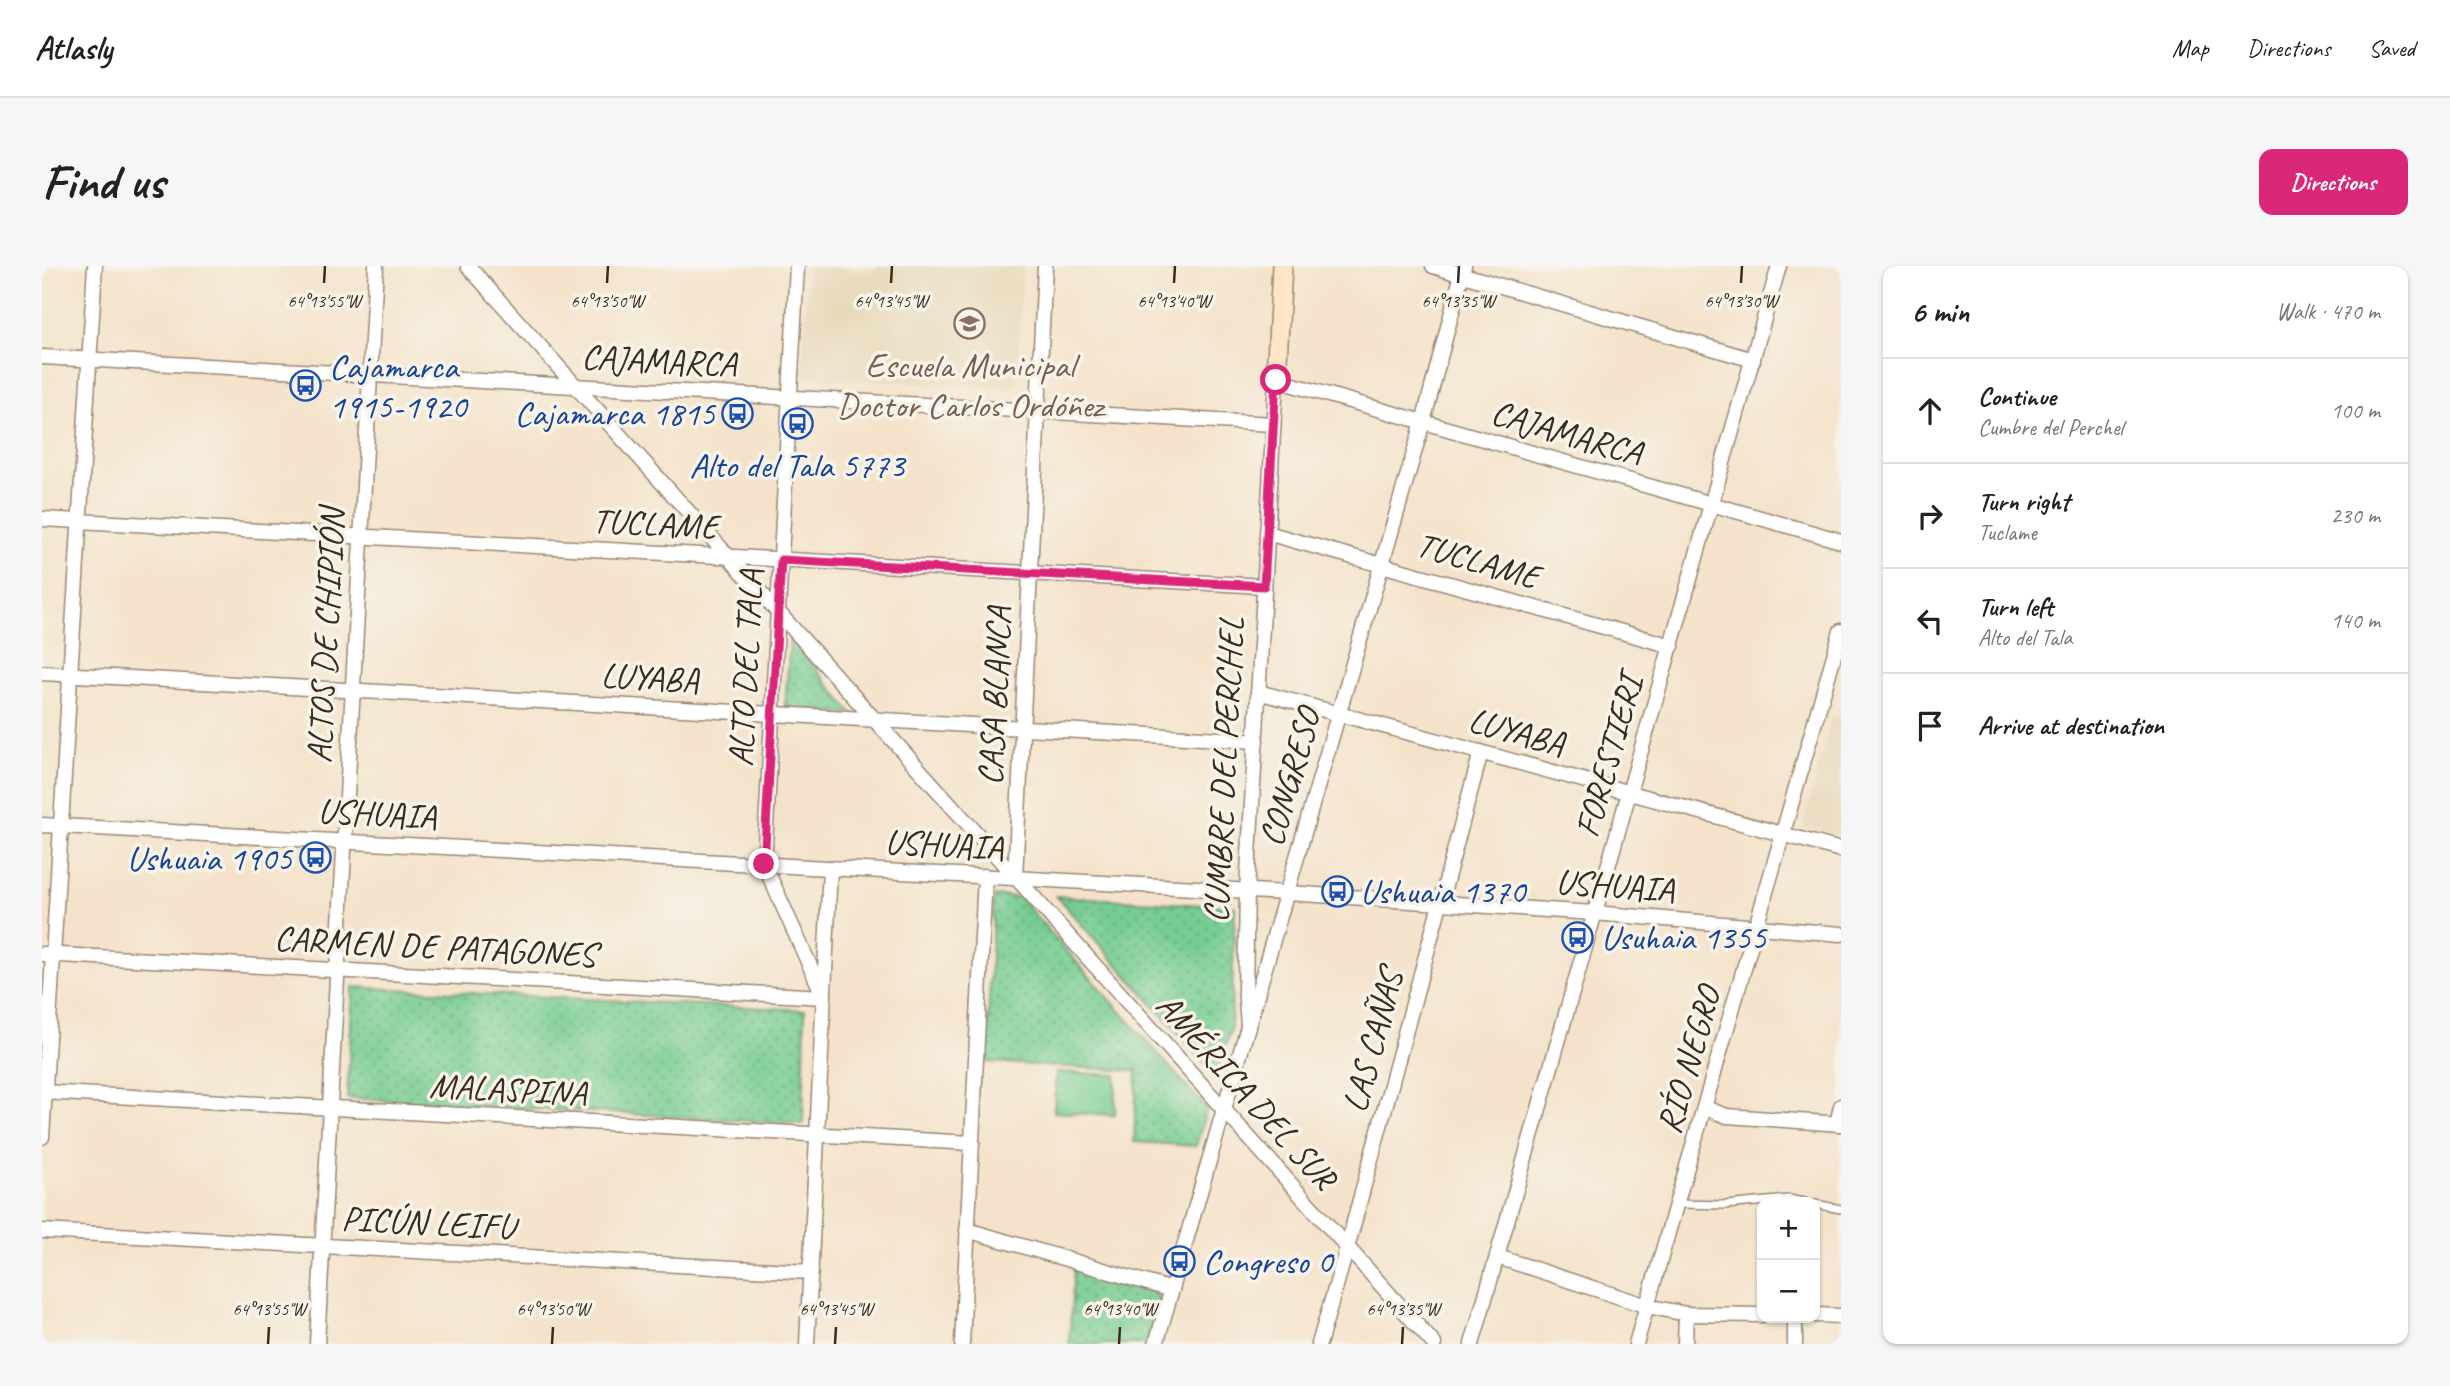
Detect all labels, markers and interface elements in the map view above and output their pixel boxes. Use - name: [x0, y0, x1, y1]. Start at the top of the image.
- text: Atlasly: [35, 27, 112, 69]
- text: Map: [2172, 33, 2209, 63]
- text: Directions: [2247, 33, 2330, 63]
- text: Saved: [2368, 33, 2415, 63]
- button: Directions: [2259, 149, 2408, 215]
- text: Find us: [42, 151, 164, 213]
- text: 64°13'55"W: [287, 290, 364, 312]
- text: 64°13'50"W: [570, 290, 647, 312]
- text: 64°13'45"W: [854, 290, 931, 312]
- text: 64°13'40"W: [1137, 290, 1214, 312]
- text: 64°13'35"W: [1421, 290, 1498, 312]
- text: 64°13'30"W: [1704, 290, 1781, 312]
- text: 6 min: [1911, 293, 1969, 331]
- text: Walk · 470 m: [2276, 297, 2380, 326]
- school or university icon: Escuela Municipal Doctor Carlos Ordóñez: [953, 307, 987, 341]
- street label: CAJAMARCA: [580, 334, 739, 387]
- place label: Escuela Municipal Doctor Carlos Ordóñez: [837, 343, 1107, 428]
- place label: Cajamarca 1915-1920: [329, 344, 469, 429]
- route start: [1260, 364, 1291, 395]
- bus stop icon: Cajamarca 1915-1920: [289, 369, 323, 403]
- text: Continue: [1978, 380, 2056, 413]
- street label: CAJAMARCA: [1486, 390, 1649, 476]
- place label: Cajamarca 1815: [514, 391, 717, 436]
- icon: ahead: [1911, 392, 1949, 430]
- bus stop icon: Cajamarca 1815: [721, 396, 755, 430]
- text: 100 m: [2331, 396, 2380, 425]
- bus stop icon: Alto del Tala 5773: [780, 407, 814, 441]
- text: Cumbre del Perchel: [1978, 413, 2123, 442]
- place label: Alto del Tala 5773: [690, 443, 907, 488]
- text: Turn right: [1978, 485, 2069, 518]
- icon: right: [1911, 497, 1949, 535]
- street label: TUCLAME: [591, 498, 724, 550]
- text: 230 m: [2331, 501, 2380, 530]
- street label: ALTOS DE CHIPIÓN: [296, 503, 355, 764]
- text: Tuclame: [1978, 518, 2037, 547]
- street label: TUCLAME: [1411, 522, 1549, 601]
- street label: ALTO DEL TALA: [718, 567, 773, 768]
- text: Turn left: [1978, 590, 2053, 623]
- icon: left: [1911, 602, 1949, 640]
- street label: CASA BLANCA: [967, 604, 1022, 786]
- text: 140 m: [2331, 606, 2380, 635]
- street label: CUMBRE DEL PERCHEL: [1193, 616, 1254, 924]
- text: Alto del Tala: [1978, 623, 2072, 652]
- street label: LUYABA: [600, 652, 701, 703]
- street label: FORESTIERI: [1564, 664, 1655, 842]
- street label: LUYABA: [1464, 697, 1571, 766]
- street label: CONGRESO: [1248, 700, 1332, 851]
- icon: arrive: [1911, 707, 1949, 745]
- text: Arrive at destination: [1978, 709, 2164, 742]
- street label: USHUAIA: [317, 788, 439, 839]
- street label: USHUAIA: [884, 819, 1006, 870]
- place label: Ushuaia 1905: [127, 836, 294, 881]
- bus stop icon: Ushuaia 1905: [298, 841, 332, 875]
- route end: [748, 848, 779, 879]
- street label: USHUAIA: [1554, 859, 1677, 912]
- place label: Ushuaia 1370: [1360, 869, 1528, 914]
- bus stop icon: Ushuaia 1370: [1320, 874, 1354, 908]
- place label: Usuhaia 1355: [1601, 915, 1769, 960]
- street label: CARMEN DE PATAGONES: [273, 916, 604, 978]
- bus stop icon: Usuhaia 1355: [1561, 920, 1595, 954]
- street label: LAS CAÑAS: [1332, 959, 1415, 1117]
- street label: RÍO NEGRO: [1646, 978, 1732, 1139]
- street label: AMÉRICA DEL SUR: [1146, 984, 1349, 1201]
- street label: MALASPINA: [428, 1063, 589, 1116]
- street label: PICÚN LEIFU: [340, 1196, 521, 1250]
- map controls: [1757, 1197, 1820, 1323]
- button: +: [1757, 1197, 1820, 1260]
- place label: Congreso 0: [1203, 1239, 1335, 1284]
- bus stop icon: Congreso 0: [1163, 1244, 1197, 1278]
- button: −: [1757, 1260, 1820, 1323]
- text: 64°13'55"W: [232, 1298, 309, 1320]
- text: 64°13'50"W: [516, 1298, 593, 1320]
- text: 64°13'45"W: [799, 1298, 876, 1320]
- text: 64°13'40"W: [1083, 1298, 1160, 1320]
- text: 64°13'35"W: [1366, 1298, 1443, 1320]

